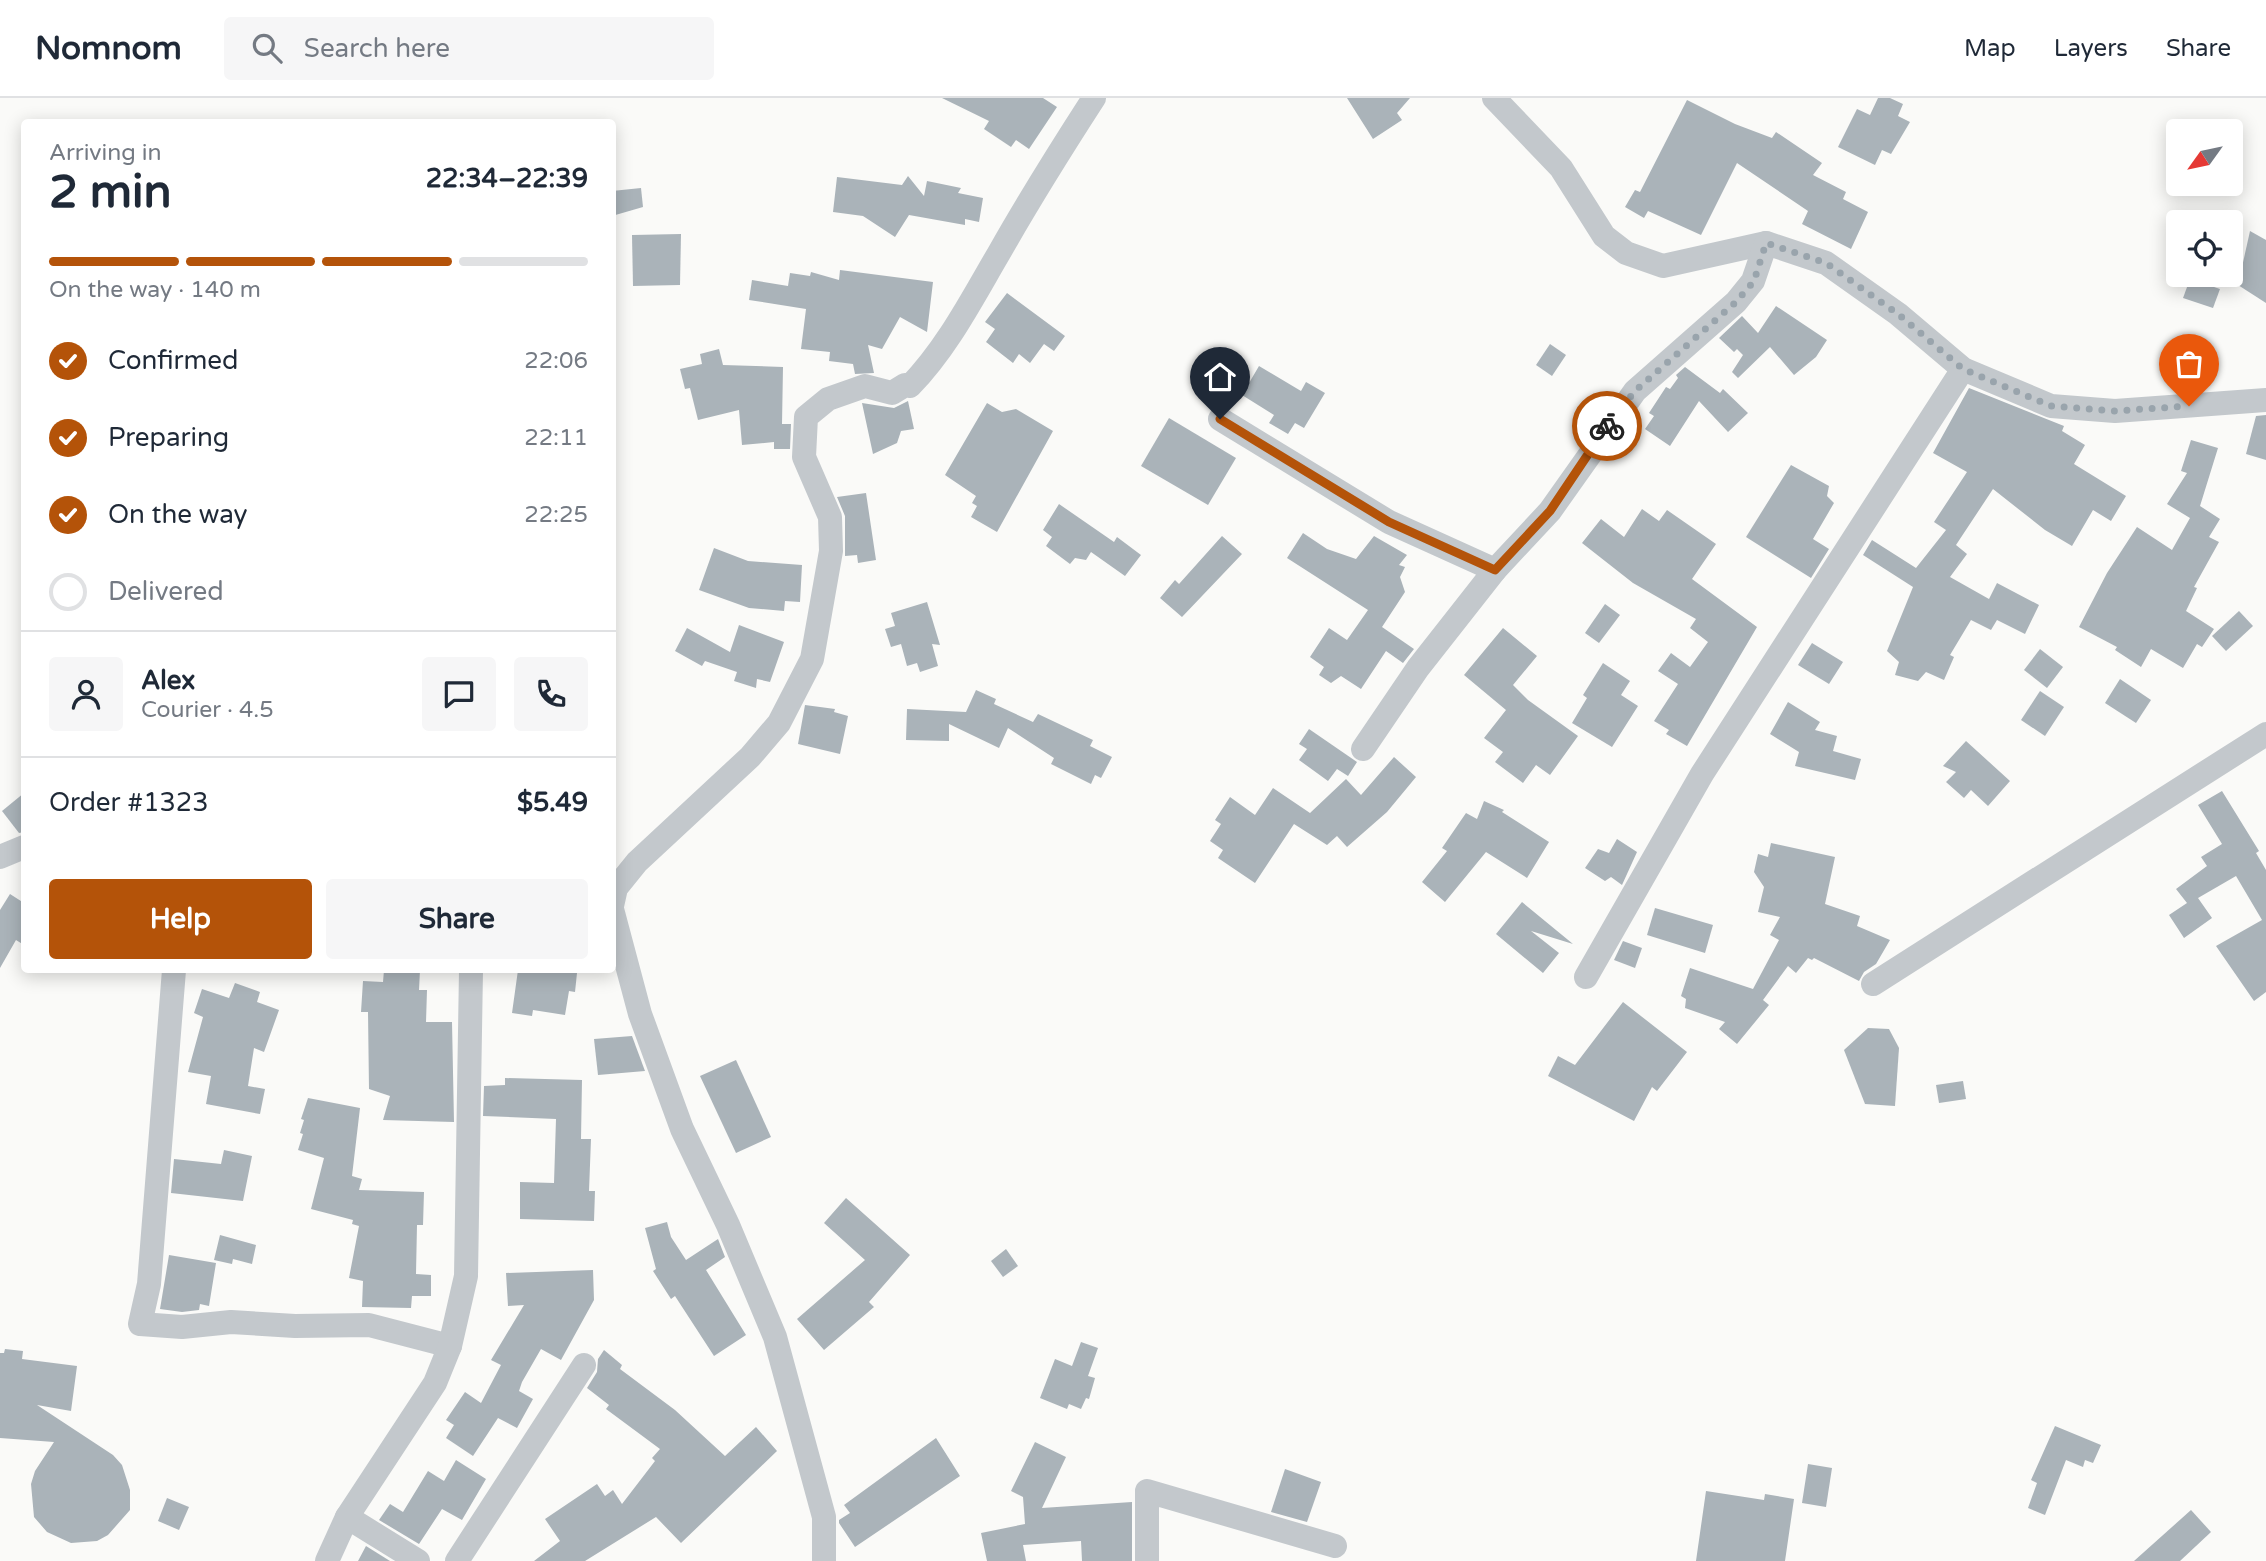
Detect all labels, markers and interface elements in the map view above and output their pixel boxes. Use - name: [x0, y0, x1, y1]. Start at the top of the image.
- search box: [224, 17, 714, 80]
- text: Nomnom: [35, 29, 182, 68]
- icon: search: [248, 29, 286, 67]
- text: Search here: [304, 33, 450, 64]
- text: Map: [1964, 34, 2016, 63]
- text: Layers: [2054, 34, 2128, 63]
- text: Share: [2166, 34, 2231, 63]
- north arrow: [2166, 119, 2244, 196]
- map controls: [2166, 119, 2243, 287]
- text: Arriving in: [49, 139, 162, 167]
- text: 22:34–22:39: [426, 163, 588, 194]
- text: 2 min: [49, 165, 172, 220]
- button: locate: [2166, 210, 2243, 287]
- text: On the way · 140 m: [49, 276, 261, 304]
- pin: [2159, 334, 2219, 406]
- icon: check: [49, 342, 87, 380]
- text: Confirmed: [108, 345, 238, 376]
- icon: bag: [2170, 345, 2208, 383]
- text: 22:06: [524, 347, 588, 375]
- pin: [1190, 347, 1250, 419]
- icon: home: [1201, 358, 1239, 396]
- courier: [1572, 391, 1642, 461]
- icon: bike: [1588, 407, 1626, 445]
- icon: check: [49, 419, 87, 457]
- text: Preparing: [108, 422, 229, 453]
- text: 22:11: [524, 424, 588, 452]
- icon: check: [49, 496, 87, 534]
- text: On the way: [108, 499, 248, 530]
- text: 22:25: [524, 501, 588, 529]
- text: Delivered: [108, 576, 224, 607]
- button: person: [49, 657, 123, 731]
- button: chat: [422, 657, 496, 731]
- button: phone: [514, 657, 588, 731]
- text: Alex: [141, 665, 195, 696]
- text: Courier · 4.5: [141, 696, 274, 724]
- text: Order #1323: [49, 787, 209, 818]
- text: $5.49: [517, 787, 588, 818]
- button: Help: [49, 879, 312, 959]
- button: Share: [326, 879, 588, 959]

